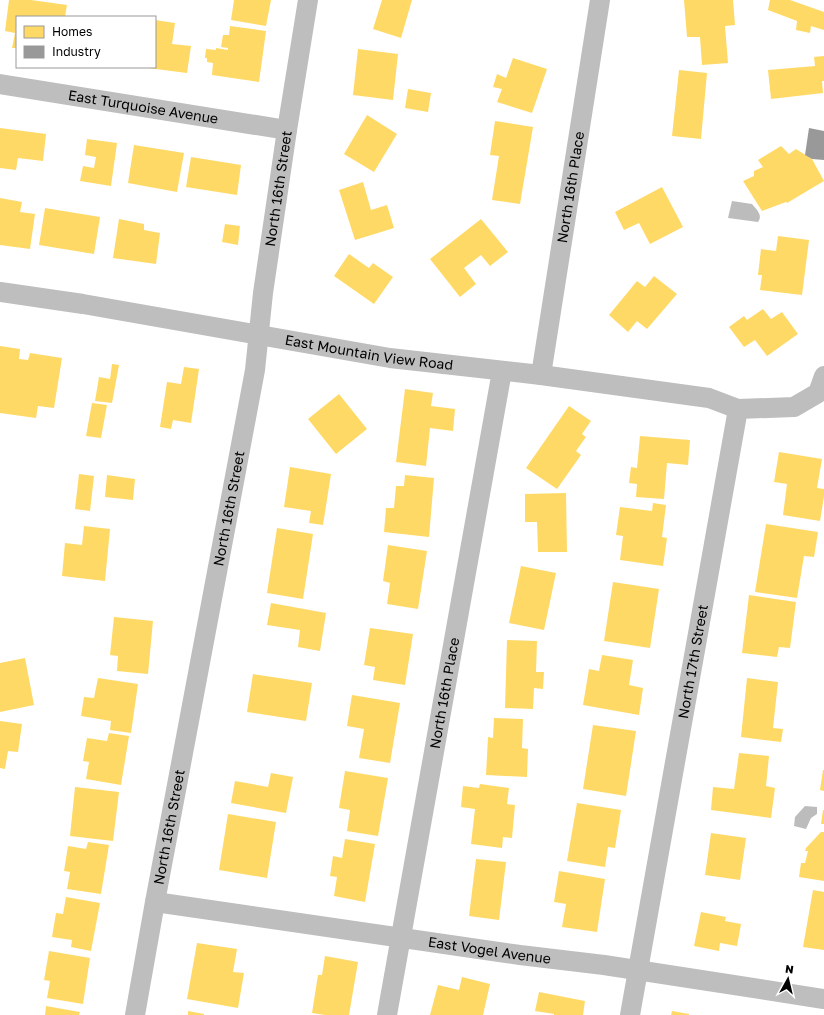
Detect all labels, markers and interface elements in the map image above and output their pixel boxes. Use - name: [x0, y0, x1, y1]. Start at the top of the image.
- legend: [16, 16, 156, 68]
- text: Homes: [52, 24, 92, 39]
- text: Industry: [52, 44, 101, 59]
- street label: East Turquoise Avenue: [67, 86, 220, 127]
- street label: North 16th Street: [261, 129, 295, 248]
- street label: North 16th Place: [553, 130, 587, 244]
- street label: East Mountain View Road: [284, 331, 454, 373]
- street label: North 16th Street: [209, 449, 248, 568]
- street label: North 17th Street: [674, 603, 711, 720]
- street label: North 16th Place: [426, 636, 462, 750]
- street label: North 16th Street: [149, 768, 188, 886]
- street label: East Vogel Avenue: [427, 933, 552, 967]
- north arrow: [768, 959, 808, 999]
- text: N: [784, 962, 795, 976]

